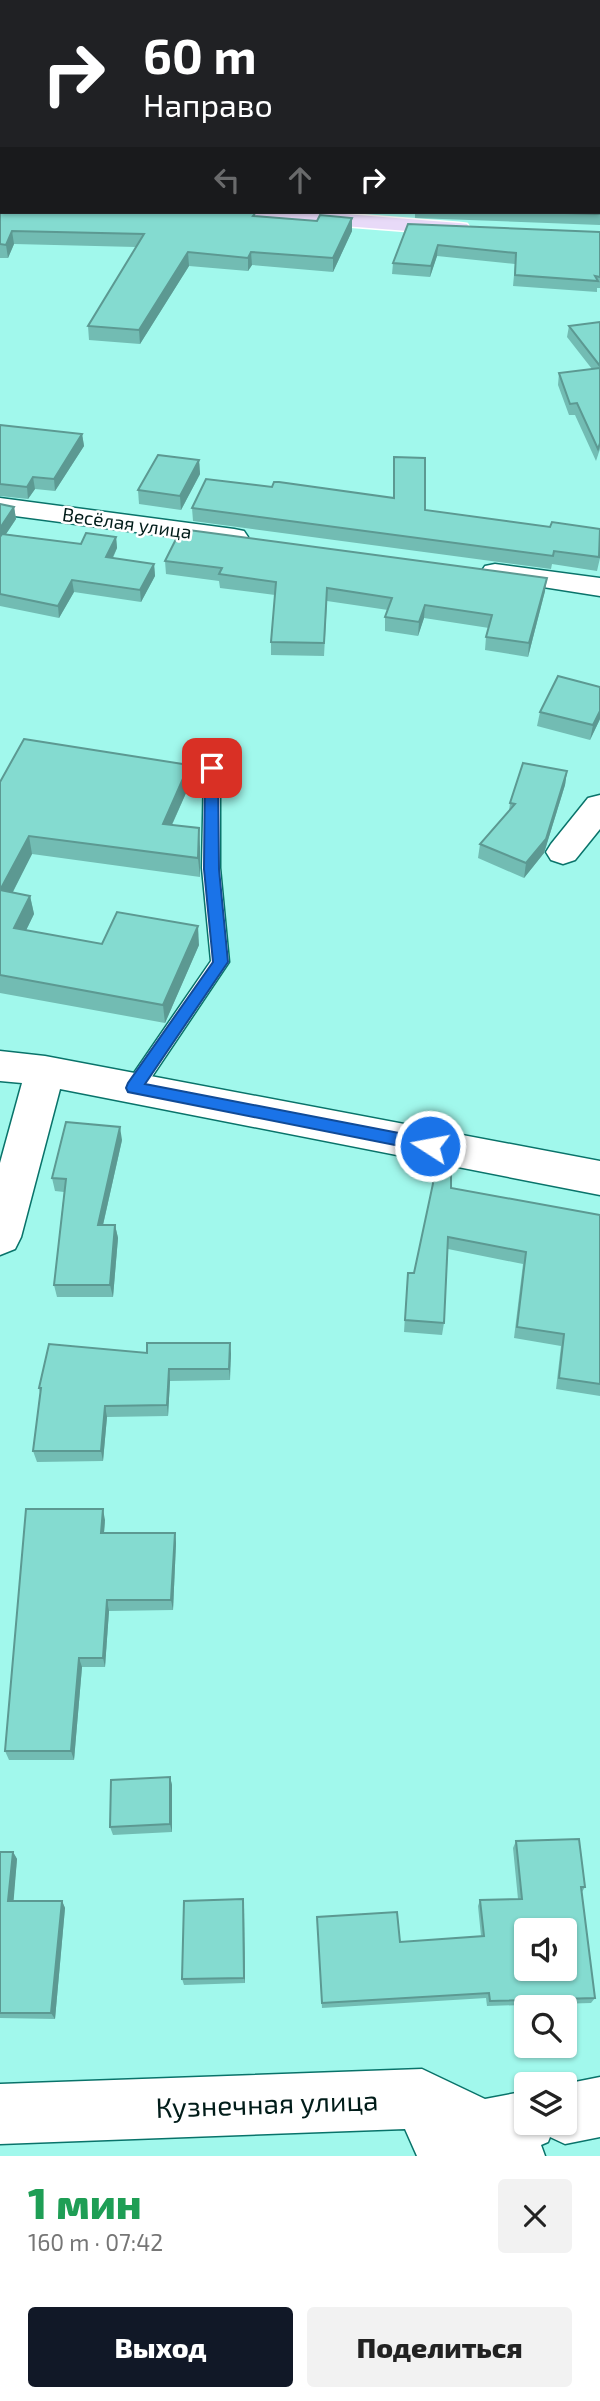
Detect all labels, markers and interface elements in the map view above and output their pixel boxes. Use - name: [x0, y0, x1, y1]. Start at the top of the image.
- text: 60 m: [143, 25, 257, 84]
- icon: right: [28, 28, 119, 119]
- text: Направо: [143, 85, 273, 123]
- icon: left: [208, 161, 246, 199]
- icon: ahead: [281, 161, 319, 199]
- icon: right: [354, 161, 392, 199]
- street label: Весёлая улица: [61, 502, 193, 544]
- pin: [182, 738, 242, 798]
- icon: arrive: [193, 749, 231, 787]
- position arrow: [393, 1109, 467, 1183]
- map controls: [514, 1918, 577, 2135]
- button: sound: [514, 1918, 577, 1981]
- button: search: [514, 1995, 577, 2058]
- button: layers: [514, 2072, 577, 2135]
- street label: Кузнечная улица: [155, 2082, 379, 2124]
- text: 1 мин: [28, 2177, 142, 2227]
- button: close: [498, 2179, 572, 2253]
- text: 160 m · 07:42: [28, 2228, 163, 2256]
- button: Выход: [28, 2307, 293, 2387]
- button: Поделиться: [307, 2307, 572, 2387]

